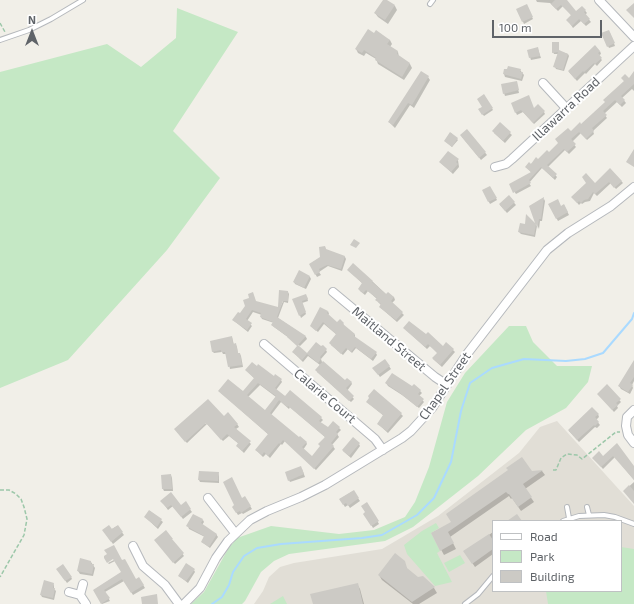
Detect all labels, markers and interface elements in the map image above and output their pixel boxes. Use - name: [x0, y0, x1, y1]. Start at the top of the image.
- north arrow: [12, 12, 52, 52]
- scale bar: [494, 12, 604, 38]
- text: N: [28, 13, 36, 26]
- text: 100 m: [499, 20, 531, 34]
- street label: Illawarra Road: [529, 74, 603, 144]
- street label: Maitland Street: [349, 304, 429, 374]
- street label: Chapel Street: [416, 349, 474, 423]
- street label: Calarie Court: [291, 366, 359, 426]
- legend: [492, 520, 622, 592]
- text: Road: [530, 529, 558, 543]
- text: Park: [530, 549, 555, 563]
- text: Building: [530, 569, 574, 583]

